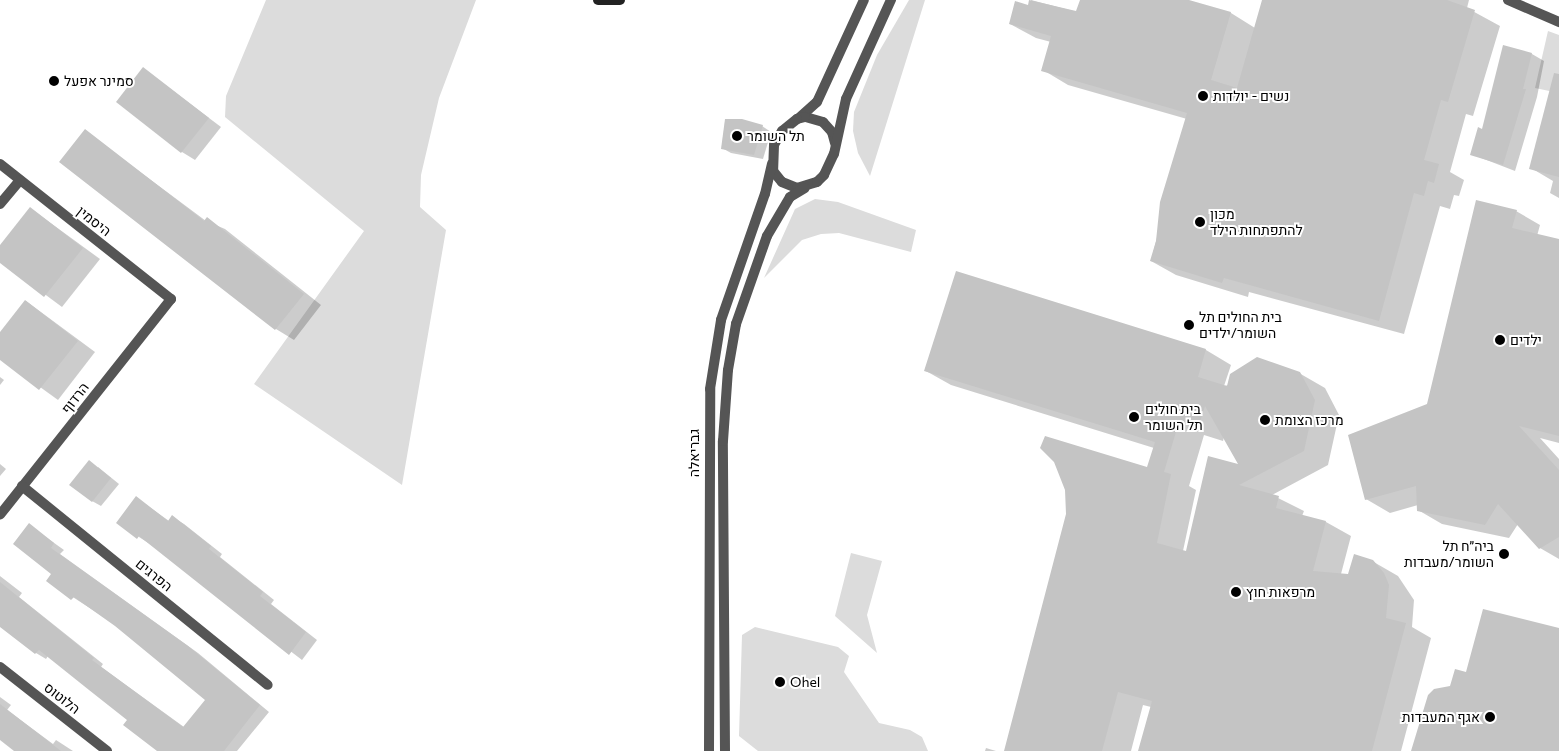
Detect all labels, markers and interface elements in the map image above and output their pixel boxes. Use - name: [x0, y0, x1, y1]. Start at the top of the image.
- place label: סמינר אפעל: [64, 73, 134, 89]
- marker: סמינר אפעל: [48, 75, 60, 87]
- place label: נשים - יולדות: [1213, 88, 1289, 104]
- marker: נשים - יולדות: [1197, 90, 1209, 102]
- place label: תל השומר: [747, 128, 805, 144]
- marker: תל השומר: [731, 130, 743, 142]
- street label: היסמין: [74, 203, 114, 239]
- place label: מכון להתפתחות הילד: [1210, 206, 1303, 238]
- marker: מכון להתפתחות הילד: [1194, 216, 1206, 228]
- place label: בית החולים תל השומר/ילדים: [1199, 309, 1282, 342]
- marker: בית החולים תל השומר/ילדים: [1183, 319, 1195, 331]
- place label: ילדים: [1510, 332, 1542, 348]
- marker: ילדים: [1494, 334, 1506, 346]
- street label: הרדוף: [58, 379, 92, 417]
- place label: בית חולים תל השומר: [1145, 401, 1203, 434]
- marker: בית חולים תל השומר: [1127, 410, 1141, 424]
- place label: מרכז הצומת: [1275, 412, 1344, 428]
- marker: מרכז הצומת: [1259, 414, 1271, 426]
- street label: גבריאלה: [686, 429, 702, 477]
- place label: ביה״ח תל השומר/מעבדות: [1404, 538, 1494, 570]
- marker: ביה״ח תל השומר/מעבדות: [1498, 548, 1510, 560]
- street label: הפרגים: [132, 555, 176, 595]
- place label: מרפאות חוץ: [1246, 584, 1315, 600]
- marker: מרפאות חוץ: [1230, 586, 1242, 598]
- place label: Ohel: [790, 674, 820, 690]
- marker: Ohel: [774, 676, 786, 688]
- street label: הלוטוס: [41, 679, 83, 717]
- place label: אגף המעבדות: [1402, 709, 1480, 725]
- marker: אגף המעבדות: [1484, 711, 1496, 723]

